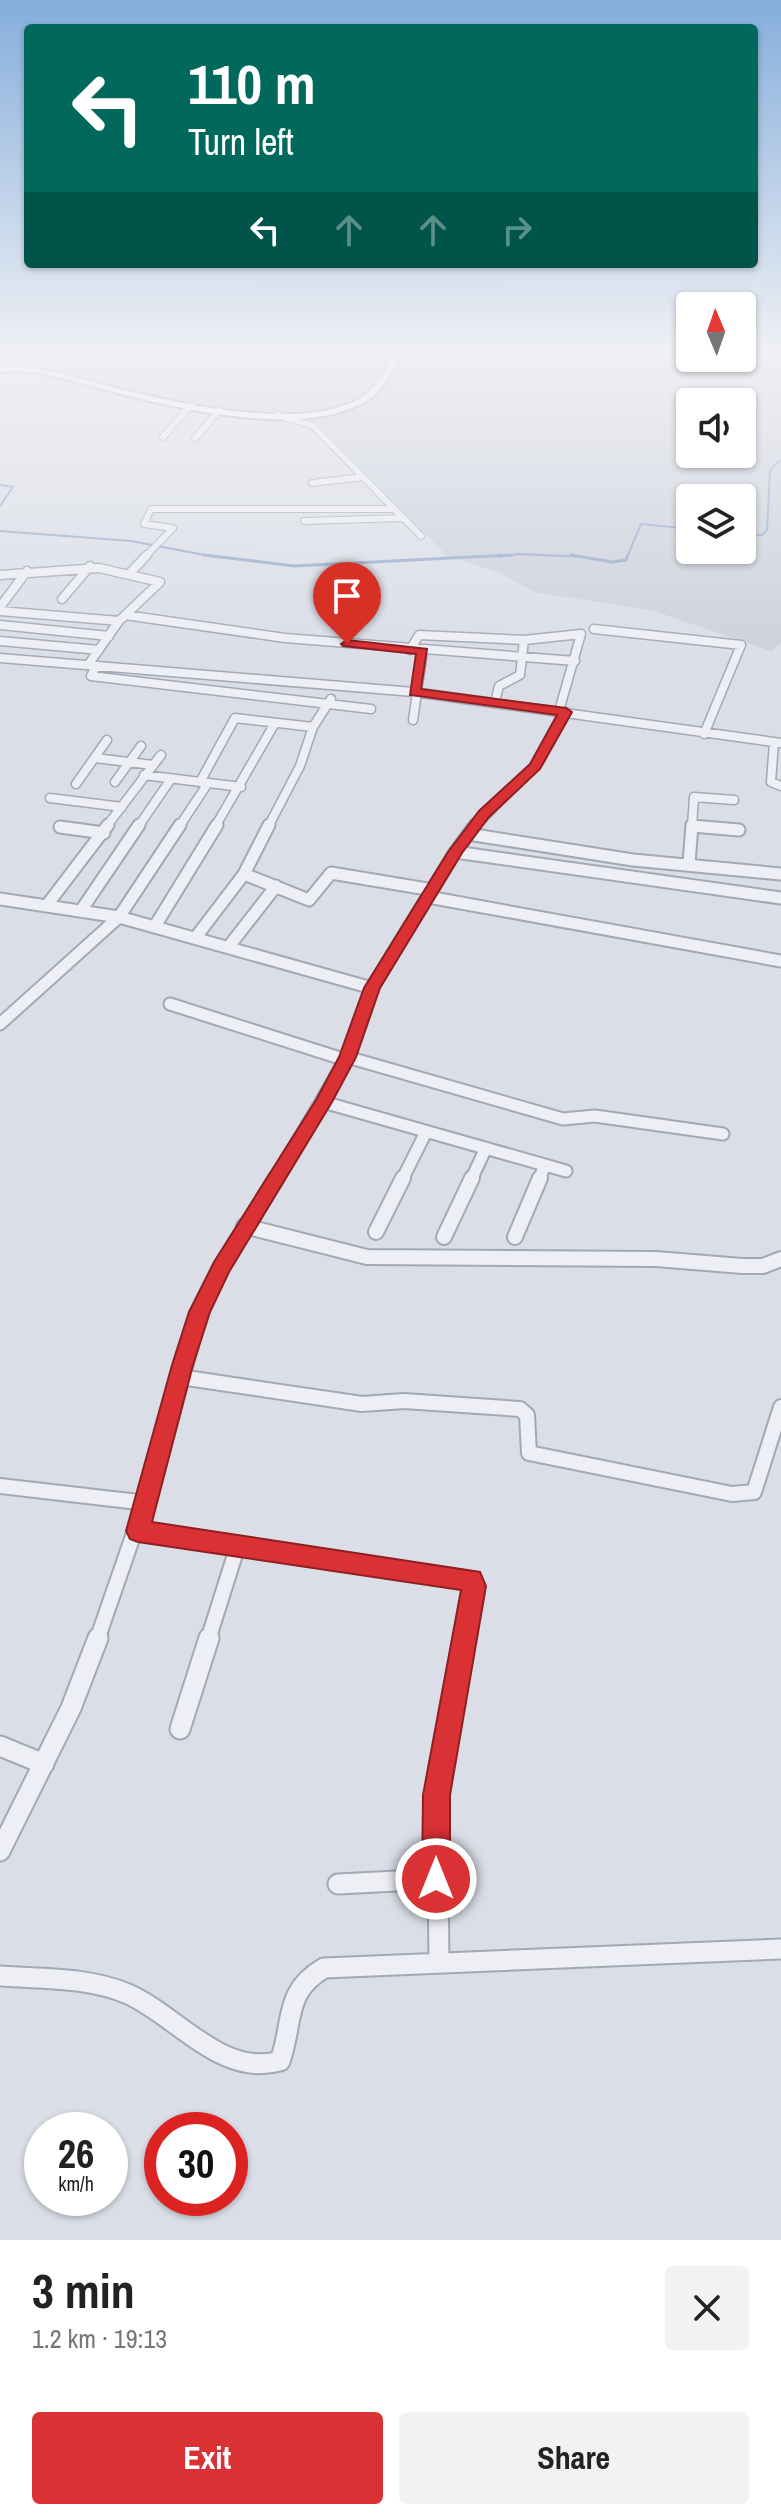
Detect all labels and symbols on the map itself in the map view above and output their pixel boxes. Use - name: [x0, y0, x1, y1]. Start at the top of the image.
- north arrow: [676, 292, 756, 372]
- pin: [313, 562, 381, 644]
- position arrow: [394, 1837, 478, 1921]
- speed limit sign: 30: [144, 2112, 248, 2216]

